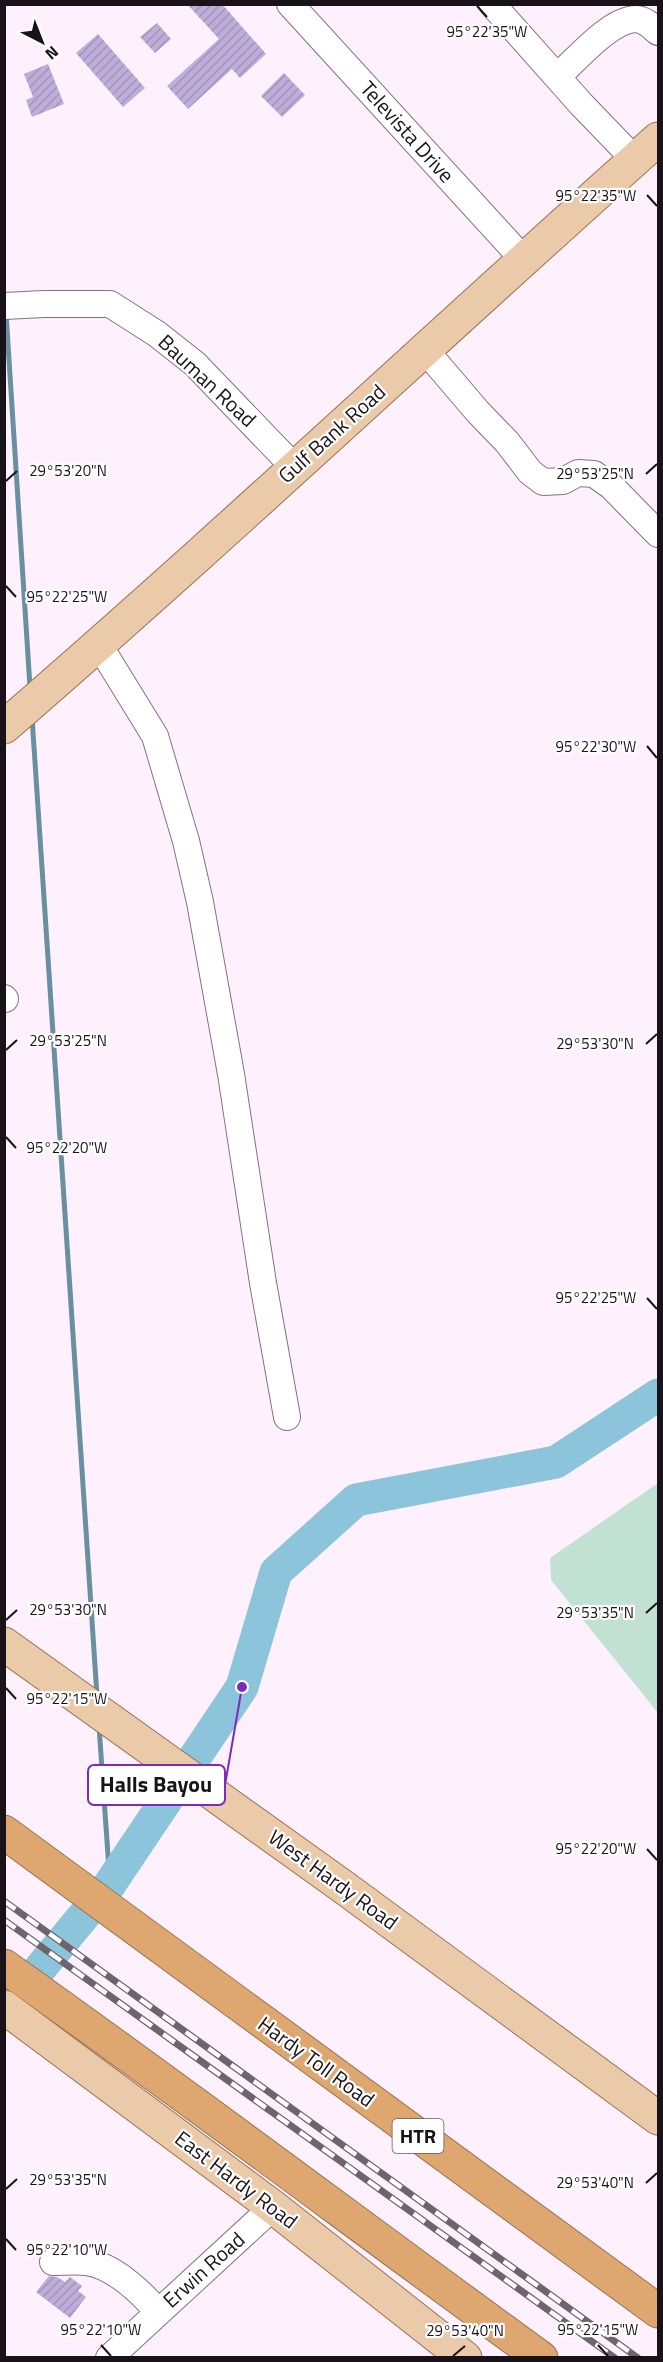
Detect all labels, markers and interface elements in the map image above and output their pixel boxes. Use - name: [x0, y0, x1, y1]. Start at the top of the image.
- north arrow: [12, 12, 72, 72]
- text: 95°22'35"W: [447, 20, 527, 43]
- text: N: [40, 41, 64, 66]
- street label: Televista Drive: [353, 73, 462, 190]
- text: 95°22'35"W: [556, 184, 636, 207]
- street label: Bauman Road: [151, 326, 264, 434]
- street label: Gulf Bank Road: [270, 376, 392, 490]
- text: 29°53'20"N: [29, 459, 107, 482]
- text: 29°53'25"N: [556, 462, 634, 485]
- text: 95°22'25"W: [27, 585, 107, 608]
- text: 95°22'30"W: [556, 735, 636, 758]
- text: 29°53'25"N: [29, 1029, 107, 1052]
- text: 29°53'30"N: [556, 1032, 634, 1055]
- text: 95°22'20"W: [27, 1136, 107, 1159]
- text: 95°22'25"W: [556, 1286, 636, 1309]
- text: 29°53'30"N: [29, 1598, 107, 1621]
- text: 29°53'35"N: [556, 1601, 634, 1624]
- text: 95°22'15"W: [27, 1687, 107, 1710]
- callout: Halls Bayou: [88, 1765, 225, 1805]
- text: Halls Bayou: [100, 1767, 212, 1801]
- street label: West Hardy Road: [262, 1821, 405, 1937]
- text: 95°22'20"W: [556, 1837, 636, 1860]
- street label: Hardy Toll Road: [252, 2008, 382, 2115]
- road number: HTR: [392, 2119, 444, 2153]
- street label: East Hardy Road: [168, 2122, 305, 2236]
- text: 29°53'35"N: [29, 2168, 107, 2191]
- text: 29°53'40"N: [556, 2171, 634, 2194]
- street label: Erwin Road: [155, 2224, 252, 2315]
- text: 95°22'10"W: [27, 2238, 107, 2261]
- text: 95°22'10"W: [61, 2318, 141, 2341]
- text: 95°22'15"W: [558, 2318, 638, 2341]
- text: 29°53'40"N: [426, 2319, 504, 2342]

